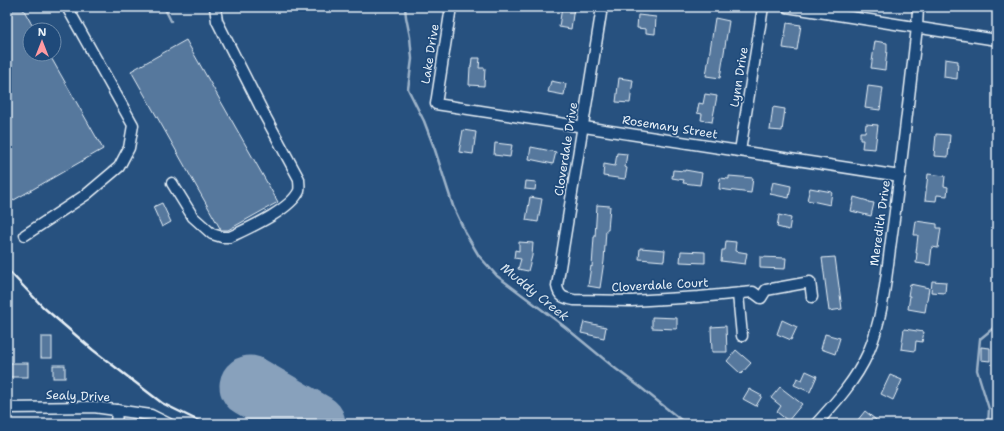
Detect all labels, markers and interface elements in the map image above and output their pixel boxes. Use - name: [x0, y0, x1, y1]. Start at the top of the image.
- north arrow: [22, 22, 62, 62]
- street label: Lake Drive: [417, 23, 443, 85]
- text: N: [38, 25, 47, 40]
- street label: Lynn Drive: [726, 45, 752, 108]
- street label: Cloverdale Drive: [551, 101, 581, 197]
- street label: Rosemary Street: [621, 112, 719, 142]
- street label: Meredith Drive: [866, 179, 894, 267]
- water label: Muddy Creek: [497, 259, 573, 325]
- street label: Cloverdale Court: [611, 274, 709, 296]
- street label: Sealy Drive: [46, 387, 111, 405]

